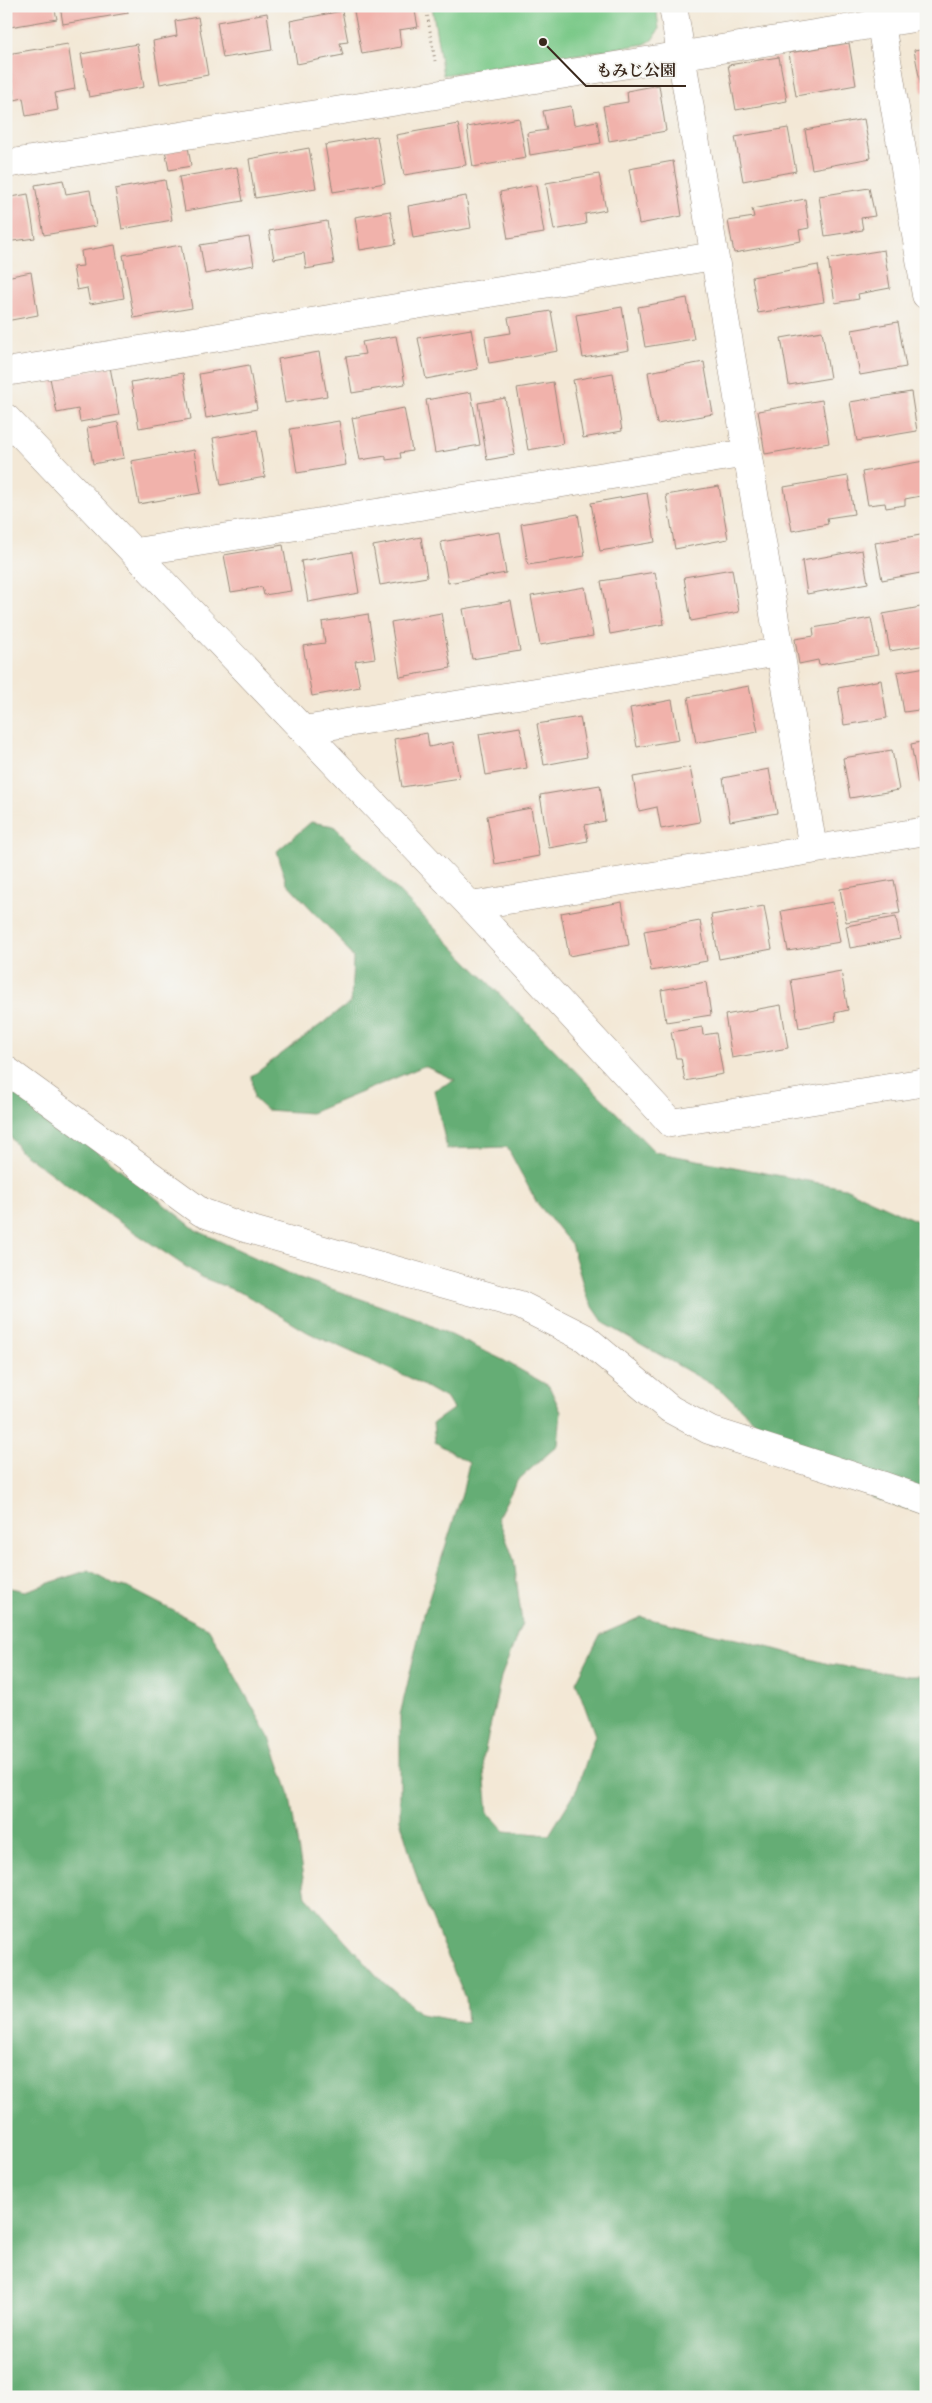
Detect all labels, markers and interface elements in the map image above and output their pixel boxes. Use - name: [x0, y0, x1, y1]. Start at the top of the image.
- callout: もみじ公園: [586, 55, 686, 86]
- text: もみじ公園: [596, 60, 676, 80]

